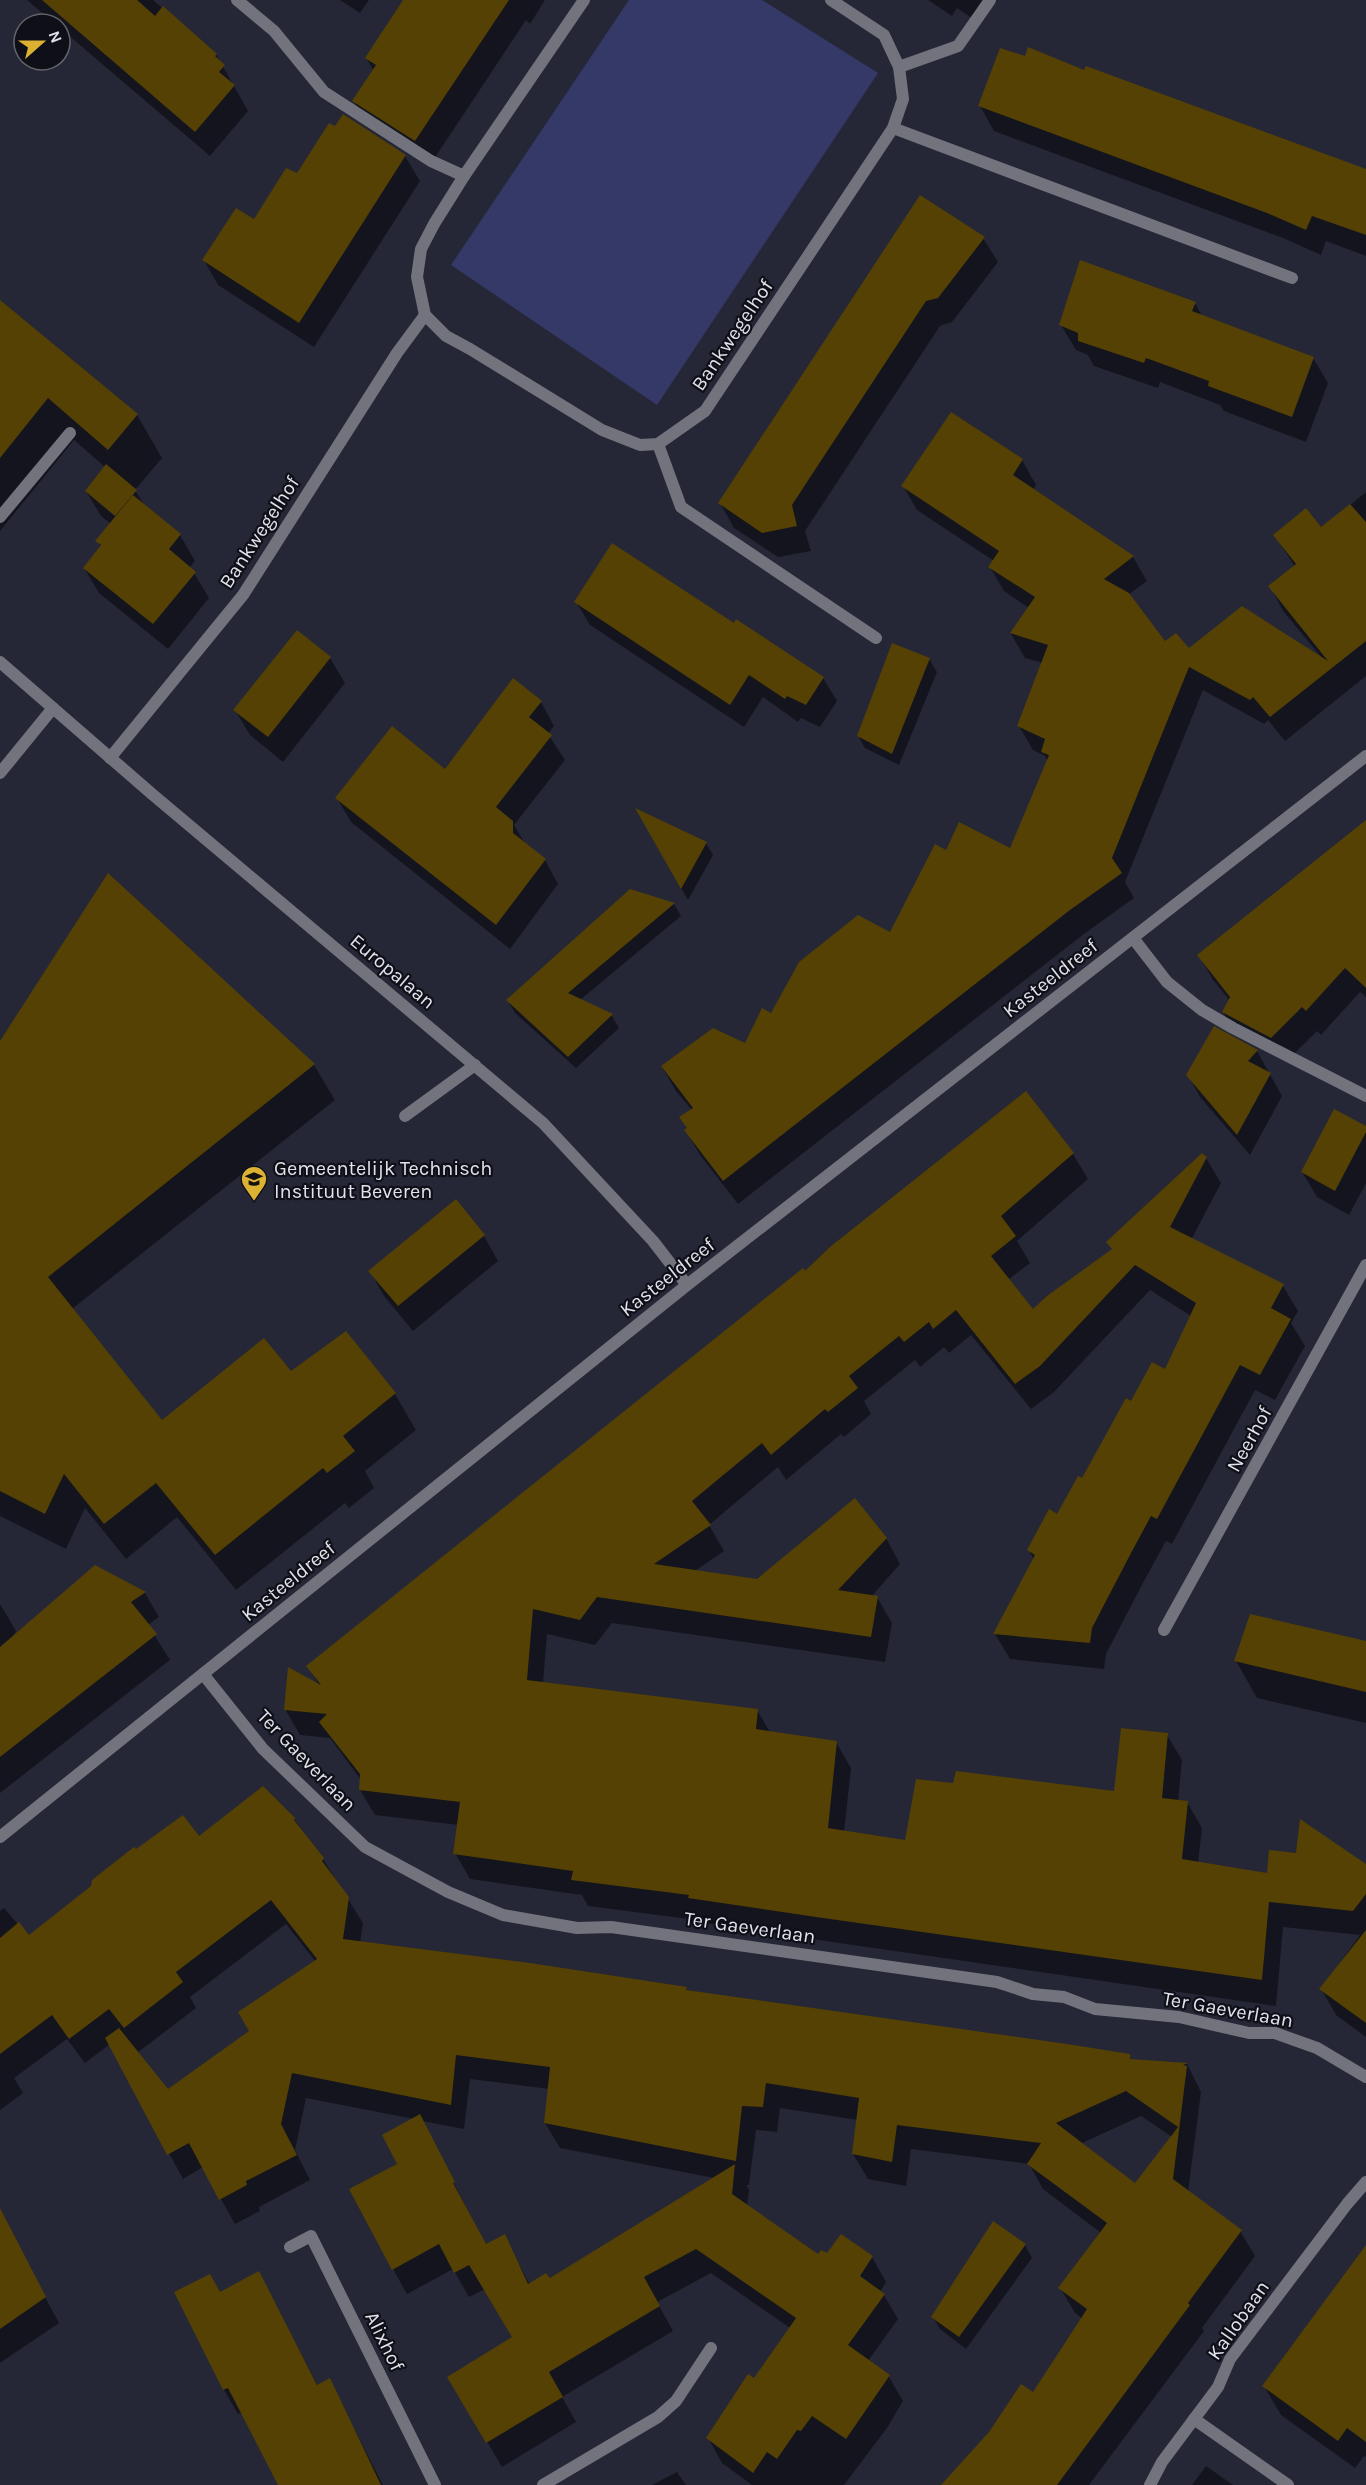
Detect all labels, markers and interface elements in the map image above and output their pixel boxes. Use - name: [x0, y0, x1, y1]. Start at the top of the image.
- north arrow: [12, 12, 72, 72]
- text: N: [45, 28, 66, 46]
- street label: Bankwegelhof: [687, 275, 778, 395]
- street label: Bankwegelhof: [215, 472, 304, 592]
- street label: Europalaan: [345, 929, 440, 1014]
- street label: Kasteeldreef: [998, 934, 1102, 1022]
- place label: Gemeentelijk Technisch Instituut Beveren: [274, 1157, 492, 1203]
- school or university icon: Gemeentelijk Technisch Instituut Beveren: [239, 1164, 269, 1202]
- street label: Kasteeldreef: [615, 1233, 719, 1321]
- street label: Neerhof: [1222, 1402, 1277, 1476]
- street label: Kasteeldreef: [237, 1537, 340, 1626]
- street label: Ter Gaeverlaan: [252, 1705, 361, 1816]
- street label: Ter Gaeverlaan: [683, 1907, 817, 1948]
- street label: Ter Gaeverlaan: [1161, 1987, 1295, 2032]
- street label: Kallobaan: [1203, 2276, 1274, 2364]
- street label: Alixhof: [360, 2308, 409, 2375]

